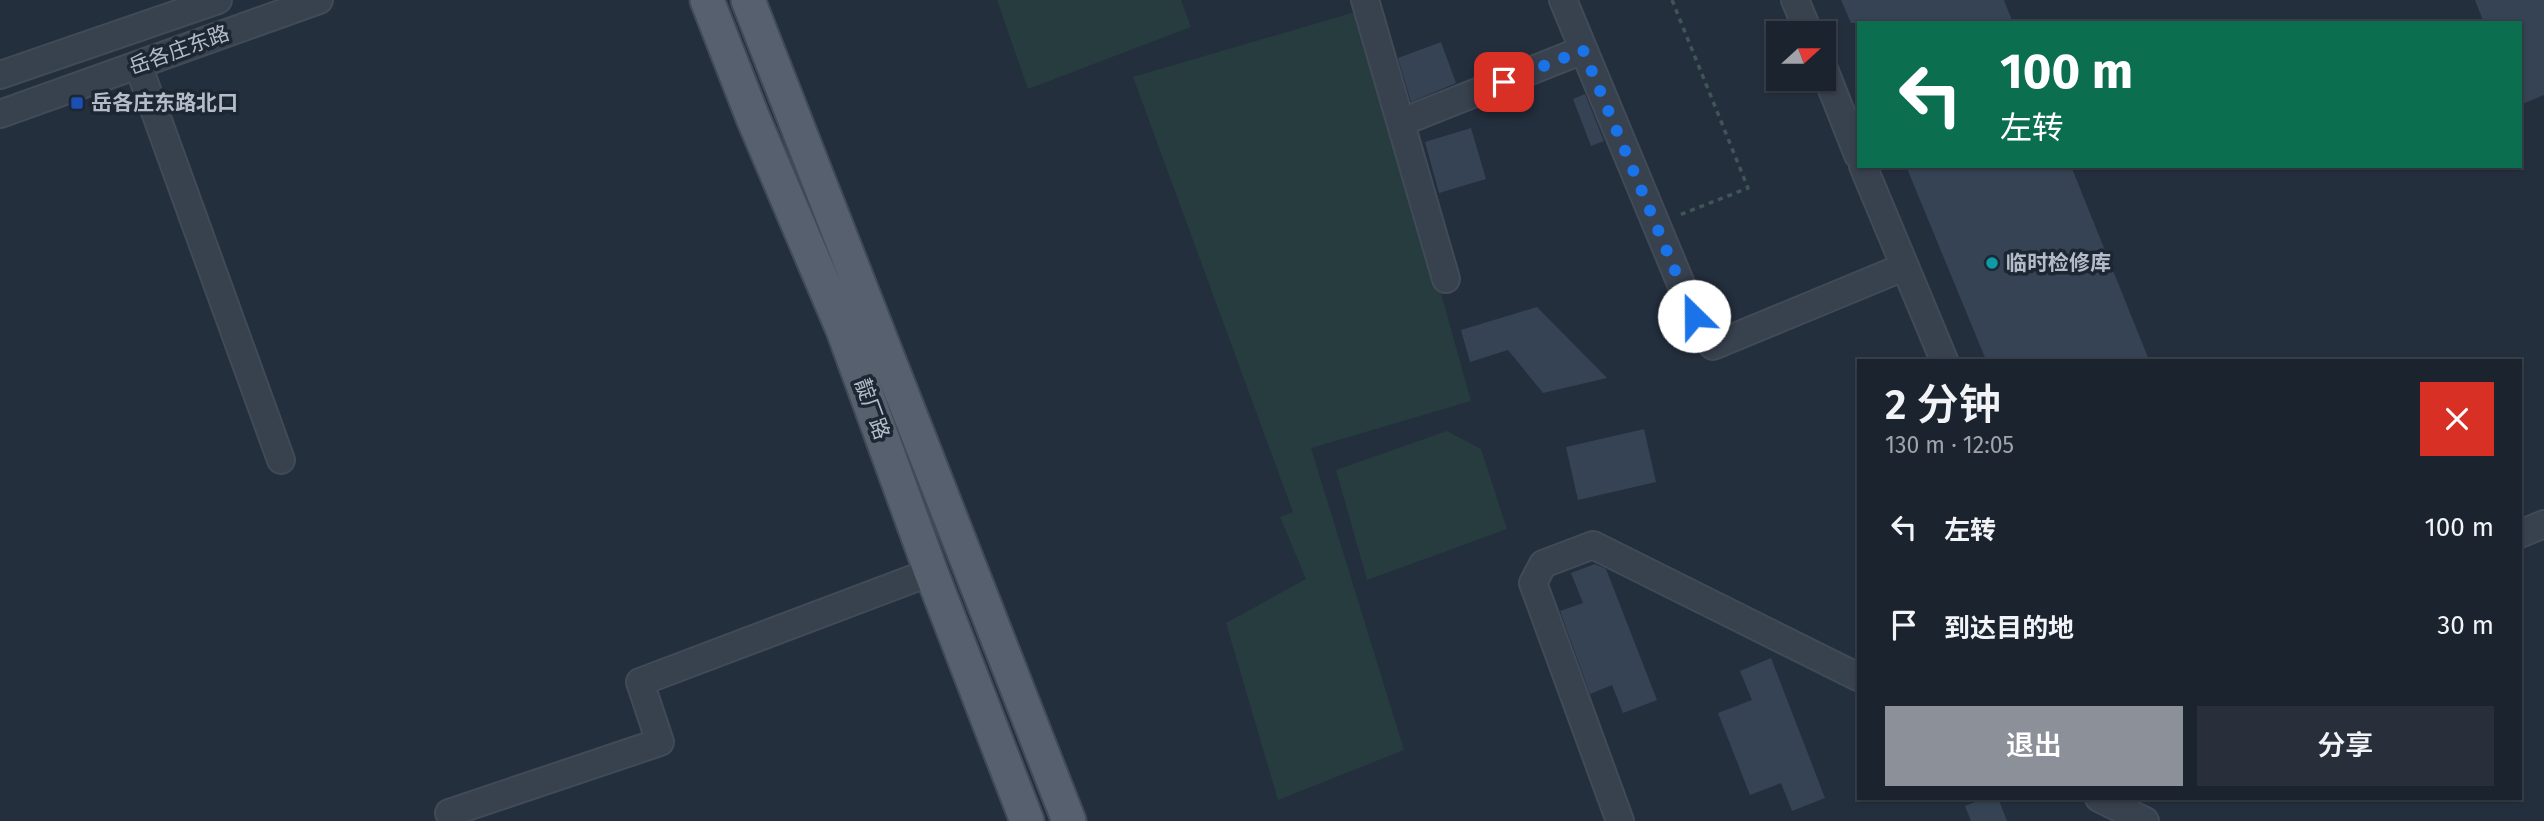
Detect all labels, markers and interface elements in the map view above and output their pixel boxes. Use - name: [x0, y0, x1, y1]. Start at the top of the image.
- street label: 岳各庄东路: [125, 20, 233, 80]
- north arrow: [1766, 21, 1836, 91]
- map controls: [1766, 21, 1836, 91]
- text: 100 m: [2000, 42, 2133, 101]
- icon: left: [1885, 49, 1976, 140]
- pin: [1474, 52, 1534, 112]
- icon: arrive: [1485, 63, 1523, 101]
- place label: 岳各庄东路北口: [91, 90, 238, 116]
- marker: 岳各庄东路北口: [69, 95, 85, 111]
- text: 左转: [2000, 109, 2064, 147]
- place label: 临时检修库: [2006, 250, 2111, 276]
- marker: 临时检修库: [1984, 255, 2000, 271]
- position arrow: [1657, 279, 1731, 353]
- street label: 靛厂路: [849, 375, 895, 443]
- text: 2 分钟: [1885, 380, 2001, 430]
- button: close: [2420, 382, 2494, 456]
- text: 130 m · 12:05: [1885, 431, 2014, 459]
- icon: left: [1885, 508, 1923, 546]
- text: 100 m: [2425, 512, 2494, 543]
- text: 左转: [1944, 515, 1996, 546]
- icon: arrive: [1885, 606, 1923, 644]
- text: 30 m: [2437, 610, 2494, 641]
- text: 到达目的地: [1944, 613, 2074, 644]
- button: 退出: [1885, 706, 2183, 786]
- button: 分享: [2197, 706, 2494, 786]

